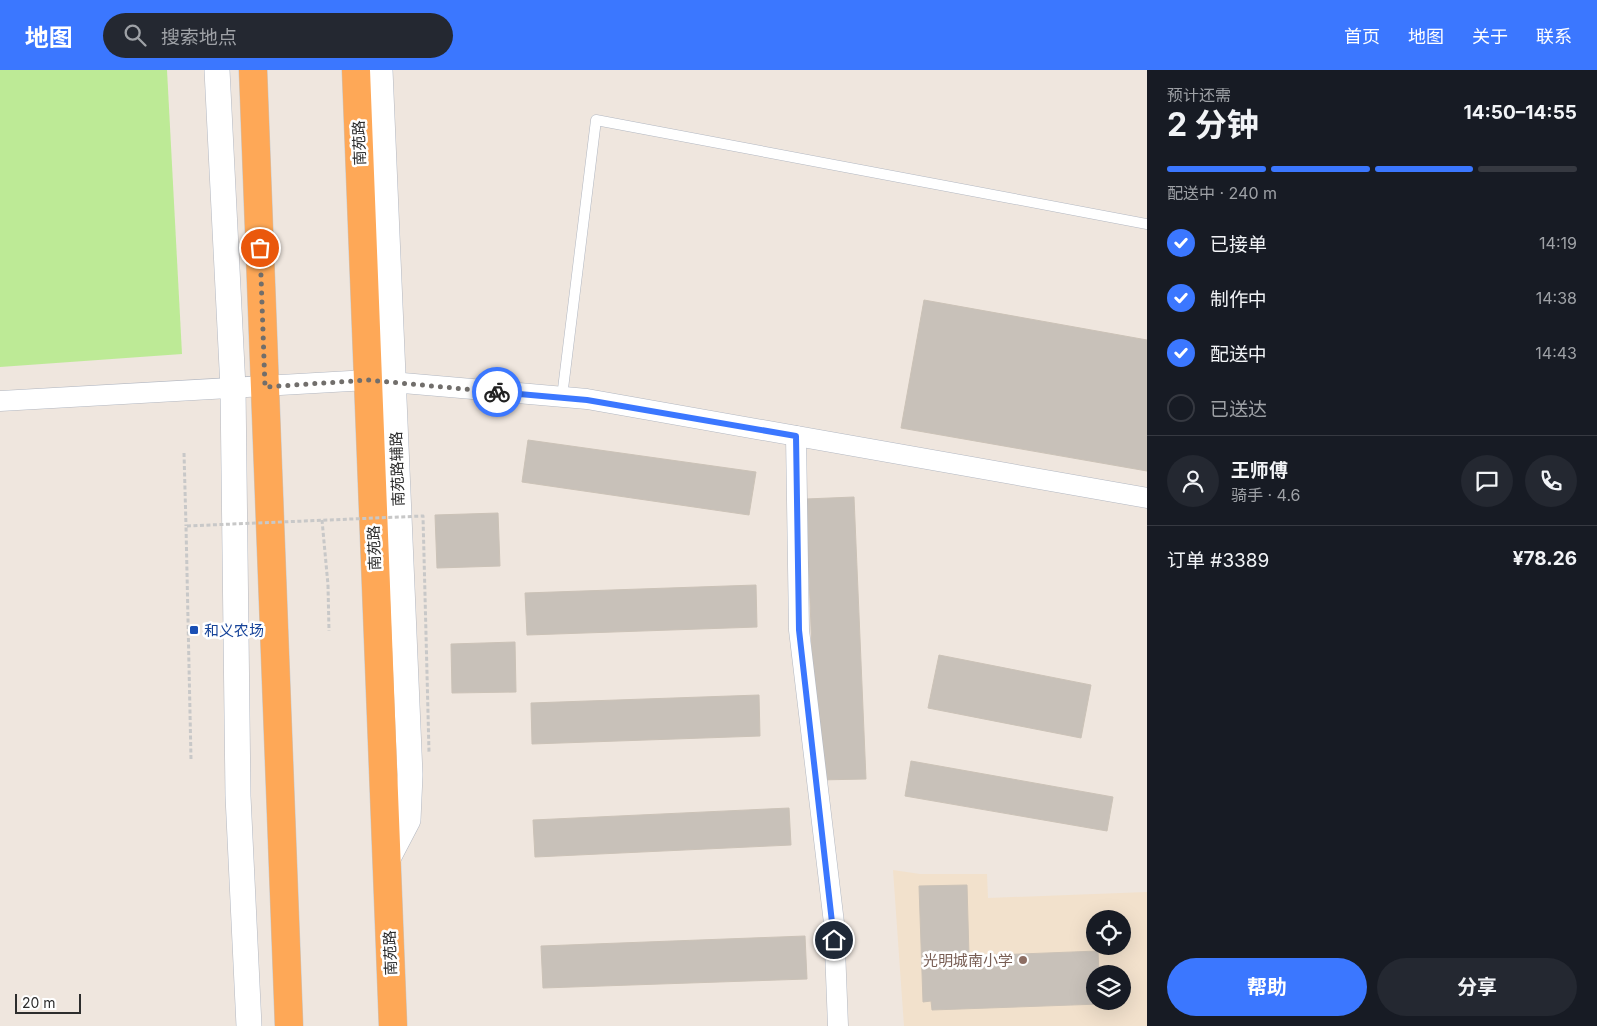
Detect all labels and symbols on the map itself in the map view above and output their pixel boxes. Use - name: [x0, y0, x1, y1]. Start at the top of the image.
- street label: 南苑路: [349, 120, 369, 166]
- pin: [239, 227, 281, 269]
- courier: [472, 367, 522, 417]
- street label: 南苑路辅路: [386, 431, 408, 507]
- street label: 南苑路: [364, 525, 384, 571]
- place label: 和义农场: [204, 621, 264, 640]
- marker: 和义农场: [188, 624, 200, 636]
- pin: [813, 919, 855, 961]
- street label: 南苑路: [380, 930, 400, 976]
- place label: 光明城南小学: [923, 951, 1013, 970]
- marker: 光明城南小学: [1017, 954, 1029, 966]
- scale bar: [15, 991, 81, 1014]

